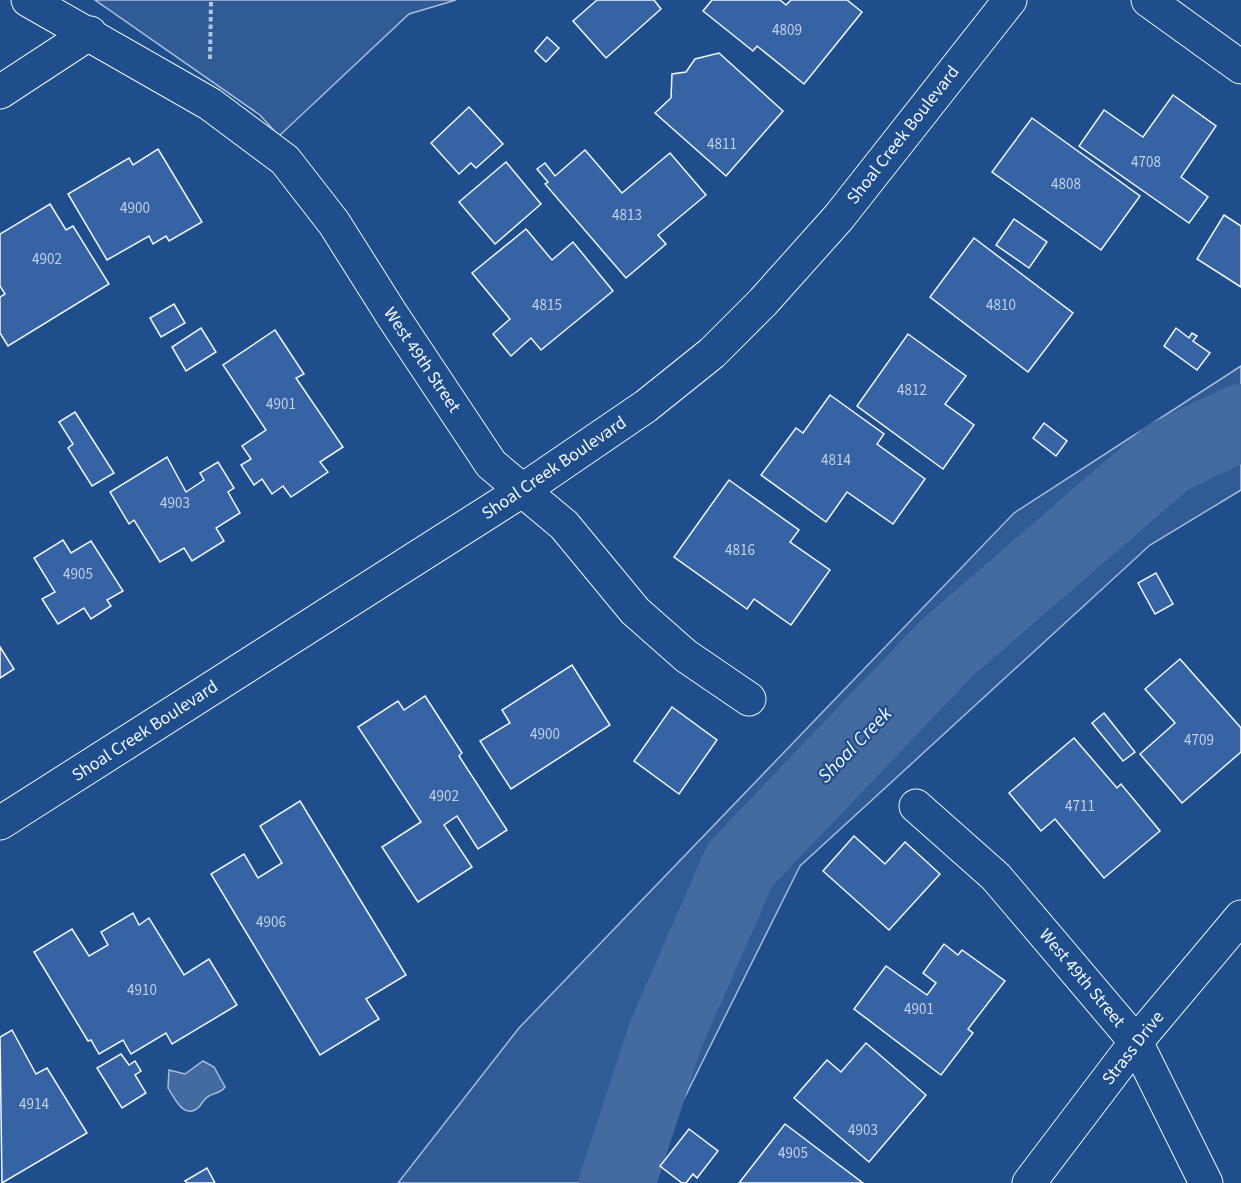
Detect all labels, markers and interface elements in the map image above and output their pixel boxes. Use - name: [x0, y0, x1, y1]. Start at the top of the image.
- house number: 4809: [772, 20, 802, 41]
- street label: Shoal Creek Boulevard: [841, 60, 965, 210]
- house number: 4811: [707, 134, 737, 155]
- house number: 4708: [1131, 152, 1161, 173]
- house number: 4808: [1051, 174, 1081, 195]
- house number: 4900: [120, 198, 150, 219]
- house number: 4813: [612, 205, 642, 226]
- house number: 4902: [32, 249, 62, 270]
- house number: 4815: [532, 295, 562, 316]
- house number: 4810: [986, 295, 1016, 316]
- street label: West 49th Street: [377, 302, 467, 418]
- house number: 4812: [897, 380, 927, 401]
- house number: 4901: [266, 394, 296, 415]
- street label: Shoal Creek Boulevard: [477, 410, 631, 526]
- house number: 4814: [821, 450, 851, 471]
- house number: 4903: [160, 493, 190, 514]
- house number: 4816: [725, 540, 755, 561]
- house number: 4905: [63, 564, 93, 585]
- street label: Shoal Creek Boulevard: [67, 674, 223, 788]
- water label: Shoal Creek: [811, 700, 899, 790]
- house number: 4900: [530, 724, 560, 745]
- house number: 4709: [1184, 730, 1214, 751]
- house number: 4902: [429, 786, 459, 807]
- house number: 4711: [1065, 796, 1095, 817]
- house number: 4906: [256, 912, 286, 933]
- street label: West 49th Street: [1033, 923, 1131, 1033]
- house number: 4910: [127, 980, 157, 1001]
- house number: 4901: [904, 999, 934, 1020]
- street label: Strass Drive: [1096, 1006, 1170, 1090]
- house number: 4914: [19, 1094, 49, 1115]
- house number: 4903: [848, 1120, 878, 1141]
- house number: 4905: [778, 1143, 808, 1164]

